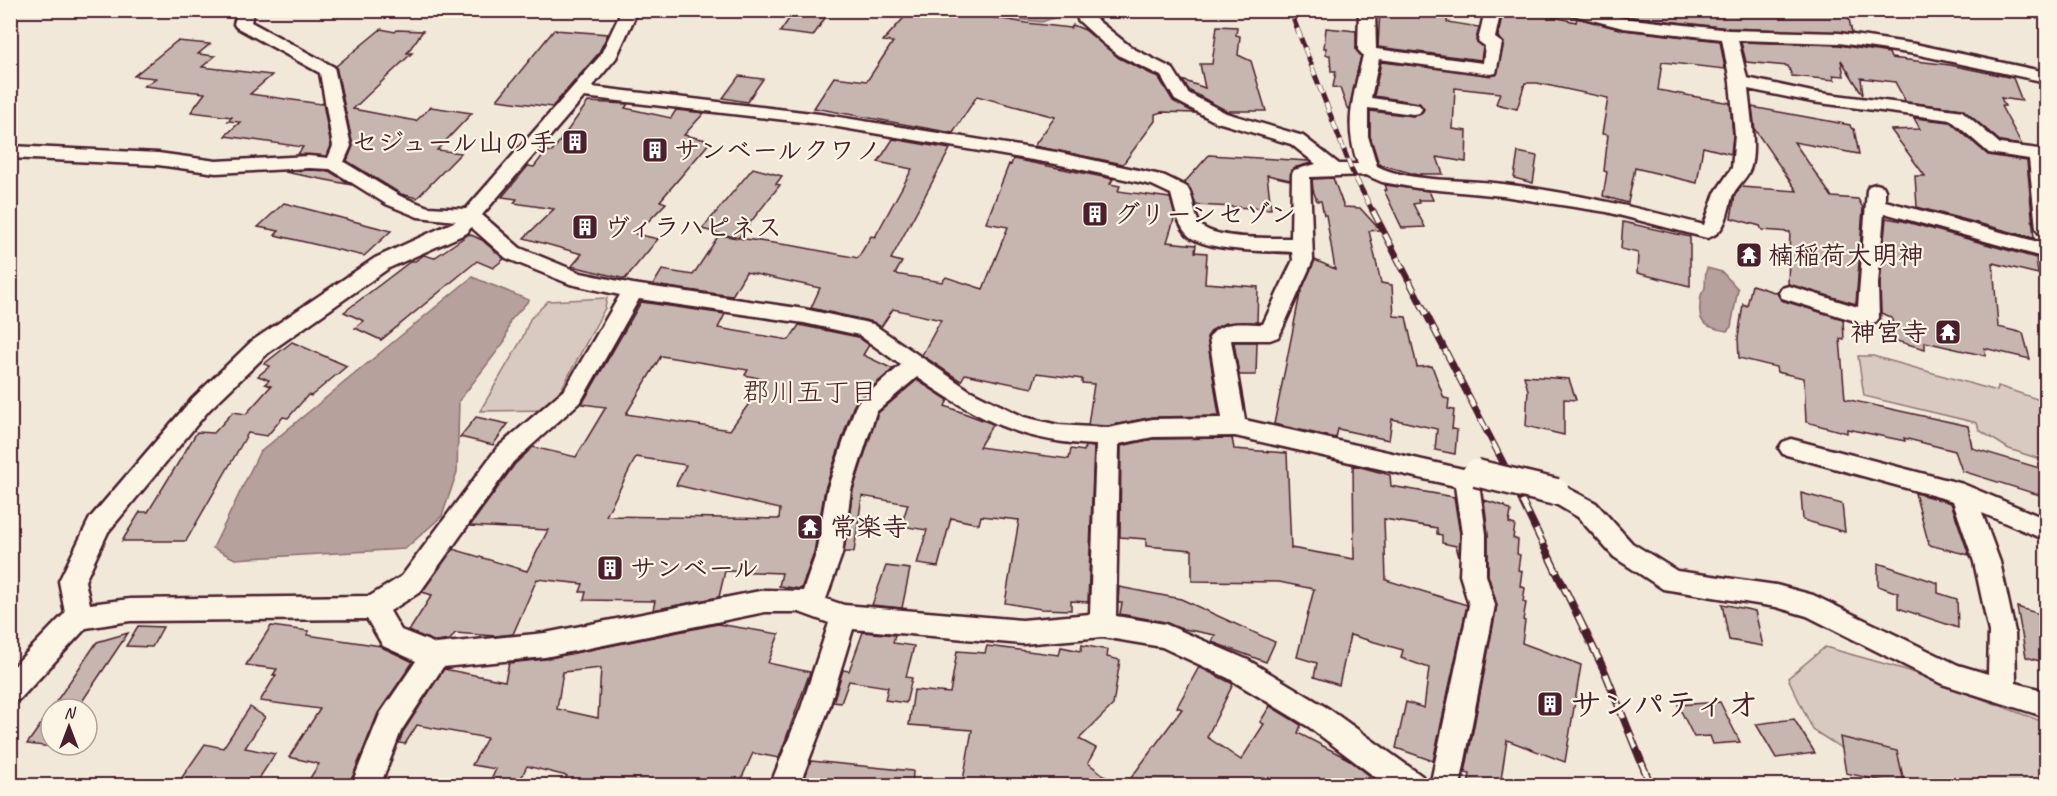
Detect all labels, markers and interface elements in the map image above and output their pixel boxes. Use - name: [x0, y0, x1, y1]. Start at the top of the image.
- place label: セジュール山の手: [352, 126, 556, 159]
- building icon: セジュール山の手: [560, 127, 590, 157]
- place label: サンベールクワノ: [674, 134, 881, 167]
- building icon: サンベールクワノ: [640, 135, 670, 165]
- place label: グリーンセゾン: [1114, 198, 1296, 231]
- building icon: グリーンセゾン: [1080, 199, 1110, 229]
- place label: ヴィラハピネス: [604, 211, 782, 244]
- building icon: ヴィラハピネス: [570, 212, 600, 242]
- place label: 楠稲荷大明神: [1768, 239, 1924, 272]
- temple icon: 楠稲荷大明神: [1734, 240, 1764, 270]
- place label: 神宮寺: [1850, 316, 1928, 349]
- temple icon: 神宮寺: [1933, 317, 1963, 347]
- district label: 郡川五丁目: [743, 375, 878, 409]
- place label: 常楽寺: [830, 511, 908, 544]
- temple icon: 常楽寺: [795, 512, 825, 542]
- place label: サンベール: [630, 552, 759, 585]
- building icon: サンベール: [595, 553, 625, 583]
- place label: サンパティオ: [1570, 684, 1759, 725]
- building icon: サンパティオ: [1535, 689, 1565, 719]
- north arrow: [39, 697, 99, 757]
- text: N: [64, 703, 77, 723]

